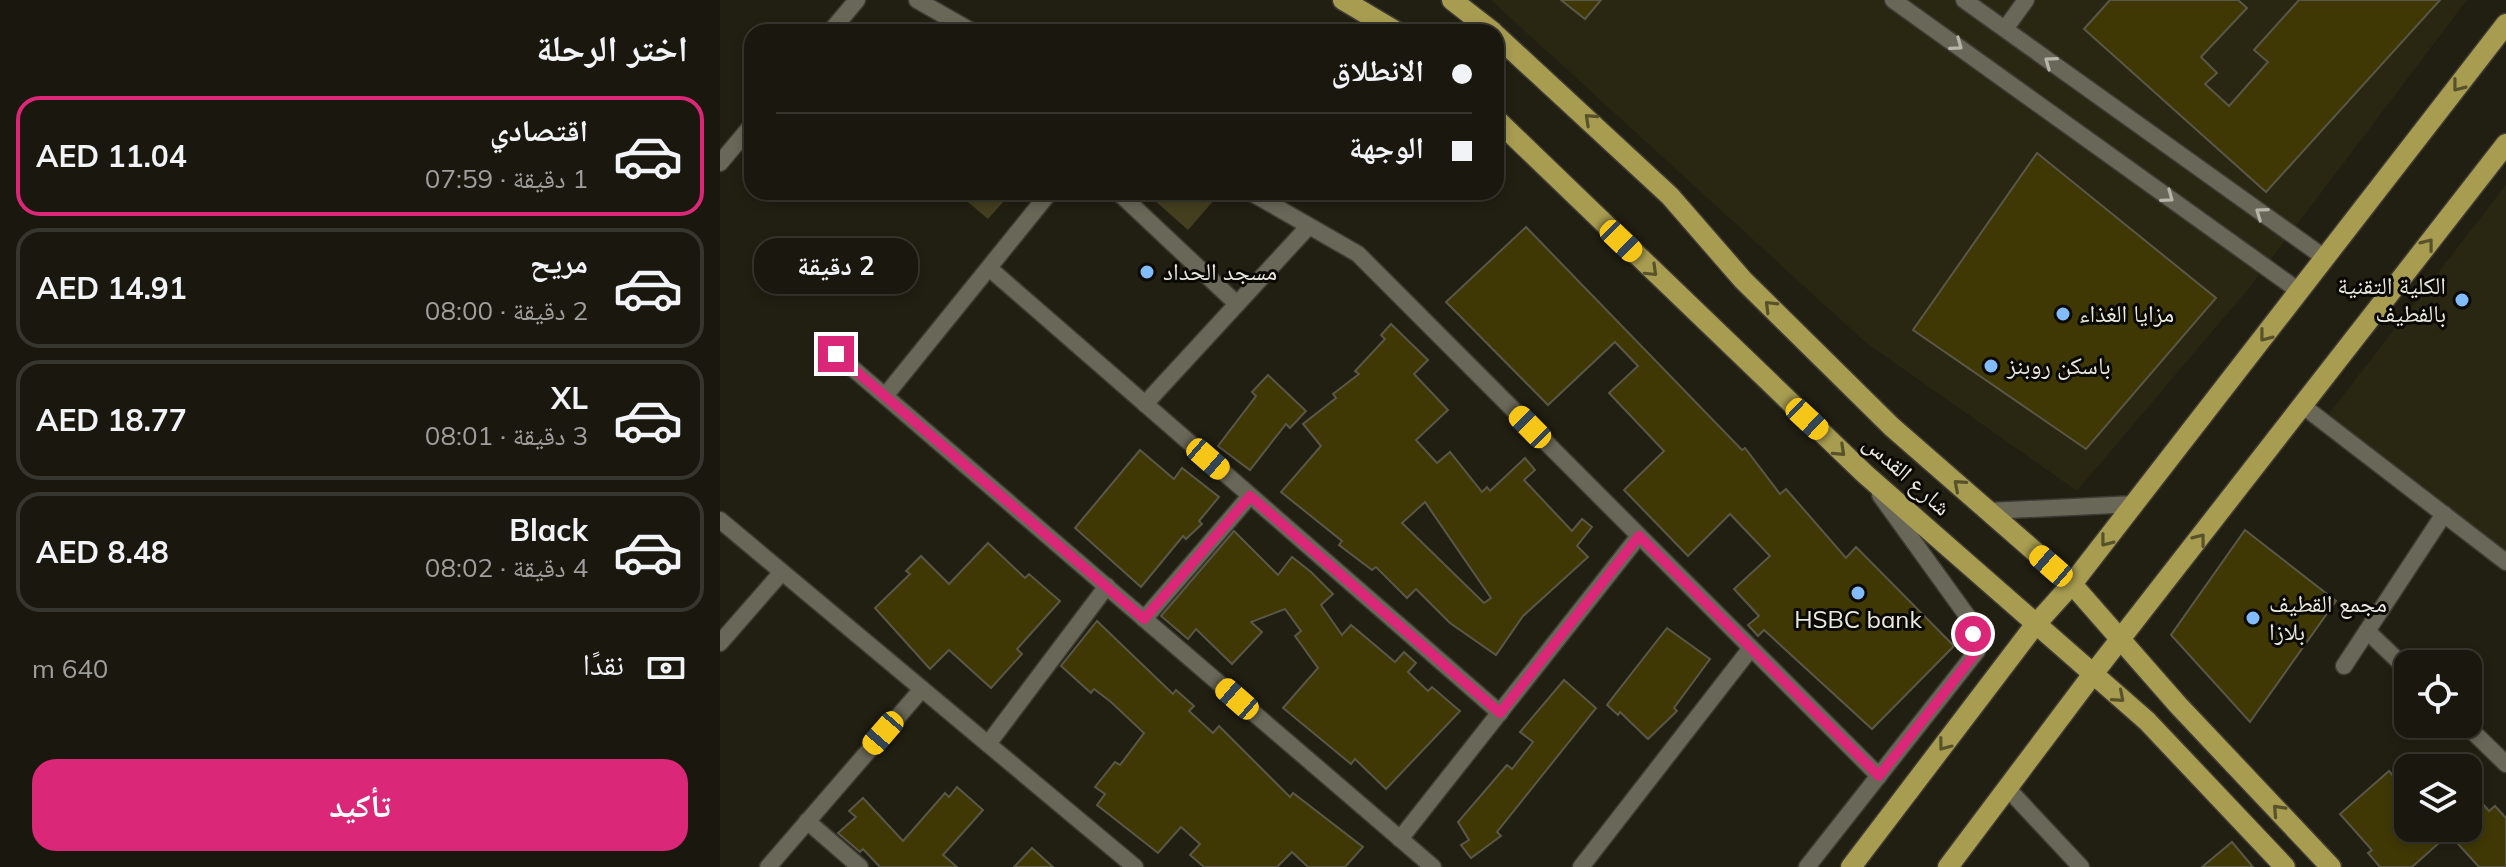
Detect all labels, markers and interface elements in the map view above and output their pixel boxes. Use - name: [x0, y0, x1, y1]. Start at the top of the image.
- text: اختر الرحلة: [536, 25, 688, 70]
- one-way arrow: [1948, 36, 1962, 50]
- text: الانطلاق: [1331, 51, 1424, 89]
- one-way arrow: [2044, 57, 2058, 71]
- one-way arrow: [2454, 77, 2468, 92]
- text: اقتصادي: [490, 111, 588, 149]
- one-way arrow: [1585, 114, 1599, 129]
- icon: car: [612, 120, 684, 192]
- text: الوجهة: [1349, 128, 1424, 166]
- text: AED 11.04: [36, 137, 187, 175]
- text: 1 دقيقة · 07:59: [425, 162, 588, 195]
- one-way arrow: [2159, 187, 2174, 202]
- one-way arrow: [2256, 208, 2270, 222]
- car: [1595, 216, 1647, 266]
- callout: 2 دقيقة: [754, 238, 918, 294]
- one-way arrow: [2419, 239, 2433, 253]
- text: مريح: [530, 243, 588, 281]
- text: 2 دقيقة: [797, 249, 875, 282]
- icon: car: [612, 252, 684, 324]
- place label: مسجد الحداد: [1163, 256, 1277, 286]
- one-way arrow: [1643, 262, 1657, 276]
- marker: مسجد الحداد: [1138, 263, 1156, 281]
- text: AED 14.91: [36, 269, 187, 307]
- place label: الكلية التقنية بالفطيف: [2337, 270, 2446, 328]
- marker: الكلية التقنية بالفطيف: [2453, 291, 2471, 309]
- text: 2 دقيقة · 08:00: [425, 294, 588, 327]
- place label: مزايا الغذاء: [2079, 298, 2174, 328]
- one-way arrow: [1765, 301, 1779, 316]
- marker: مزايا الغذاء: [2054, 305, 2072, 323]
- one-way arrow: [2260, 327, 2274, 342]
- route end: [818, 336, 854, 372]
- place label: باسكن روبنز: [2006, 350, 2111, 380]
- marker: باسكن روبنز: [1982, 357, 2000, 375]
- text: XL: [551, 379, 588, 417]
- icon: car: [612, 384, 684, 456]
- car: [1781, 394, 1833, 444]
- text: AED 18.77: [36, 401, 187, 439]
- car: [1505, 402, 1555, 452]
- text: 3 دقيقة · 08:01: [425, 419, 588, 452]
- street label: شارع القدس: [1857, 427, 1958, 522]
- car: [1182, 434, 1234, 484]
- one-way arrow: [1831, 441, 1846, 455]
- one-way arrow: [1954, 480, 1968, 495]
- text: Black: [509, 511, 588, 549]
- icon: car: [612, 516, 684, 588]
- one-way arrow: [2101, 532, 2115, 547]
- text: AED 8.48: [36, 533, 169, 571]
- one-way arrow: [2191, 533, 2205, 547]
- car: [2025, 541, 2077, 591]
- text: 4 دقيقة · 08:02: [425, 551, 588, 584]
- marker: HSBC bank: [1849, 584, 1867, 602]
- place label: مجمع القطيف بلازا: [2269, 588, 2387, 646]
- place label: HSBC bank: [1794, 604, 1922, 634]
- marker: مجمع القطيف بلازا: [2244, 609, 2262, 627]
- route start: [1955, 616, 1991, 652]
- text: نقدًا: [583, 645, 624, 683]
- icon: cash: [644, 646, 688, 690]
- map controls: [2394, 650, 2482, 842]
- button: locate: [2394, 650, 2482, 738]
- text: 640 m: [32, 652, 108, 685]
- car: [1211, 674, 1263, 724]
- one-way arrow: [2110, 687, 2125, 701]
- car: [858, 707, 908, 759]
- one-way arrow: [1940, 736, 1954, 751]
- button: layers: [2394, 754, 2482, 842]
- button: تأكيد: [32, 759, 688, 851]
- one-way arrow: [2272, 805, 2287, 819]

